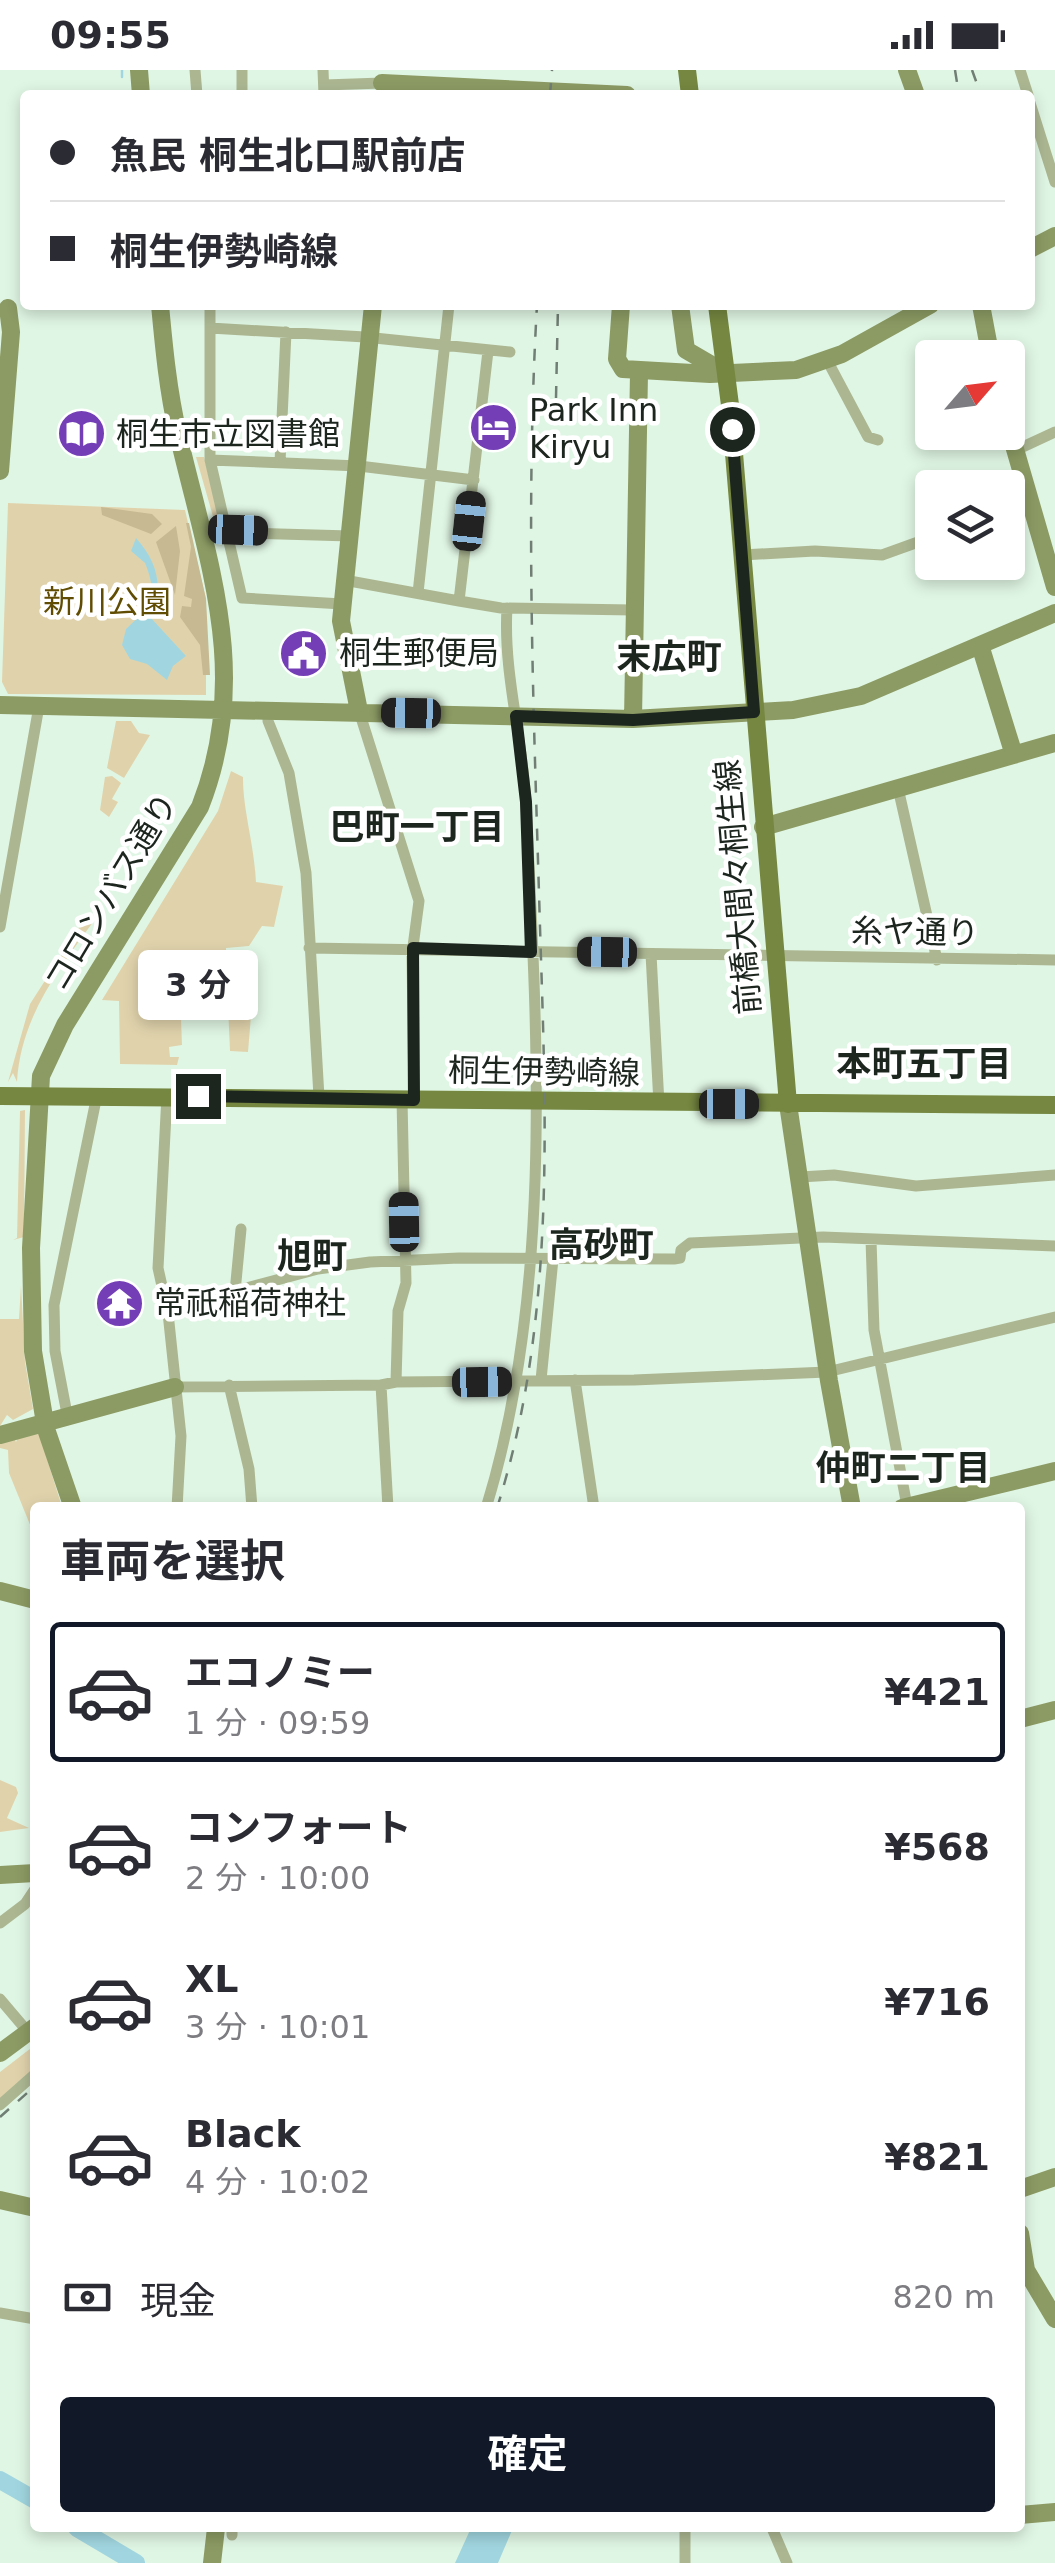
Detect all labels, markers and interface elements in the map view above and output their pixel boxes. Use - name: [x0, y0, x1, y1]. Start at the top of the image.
- text: 09:55: [50, 13, 171, 57]
- text: 魚民 桐生北口駅前店: [110, 134, 465, 178]
- text: 桐生伊勢崎線: [110, 230, 338, 274]
- north arrow: [915, 340, 1025, 450]
- map controls: [915, 340, 1025, 580]
- place label: Park Inn Kiryu: [529, 391, 658, 466]
- hotel icon: Park Inn Kiryu: [468, 402, 520, 454]
- route start: [710, 407, 755, 452]
- library icon: 桐生市立図書館: [55, 408, 107, 460]
- place label: 桐生市立図書館: [116, 415, 340, 453]
- button: layers: [915, 470, 1025, 580]
- car: [451, 490, 487, 552]
- car: [207, 514, 269, 546]
- park label: 新川公園: [43, 583, 171, 621]
- public building icon: 桐生郵便局: [278, 627, 330, 679]
- place label: 桐生郵便局: [339, 634, 499, 672]
- district label: 末広町: [616, 637, 722, 677]
- car: [381, 697, 441, 729]
- street label: 前橋大間々桐生線: [708, 758, 768, 1016]
- street label: コロンバス通り: [37, 786, 185, 998]
- district label: 巴町一丁目: [329, 807, 505, 847]
- street label: 糸ヤ通り: [851, 912, 979, 952]
- car: [577, 936, 637, 968]
- callout: 3 分: [138, 951, 258, 1021]
- text: 3 分: [165, 966, 231, 1004]
- district label: 本町五丁目: [836, 1044, 1012, 1084]
- street label: 桐生伊勢崎線: [448, 1051, 640, 1093]
- route end: [176, 1074, 221, 1119]
- car: [699, 1089, 759, 1119]
- car: [388, 1192, 420, 1252]
- district label: 高砂町: [548, 1225, 654, 1265]
- district label: 旭町: [277, 1236, 347, 1276]
- temple icon: 常祇稲荷神社: [93, 1277, 145, 1329]
- place label: 常祇稲荷神社: [154, 1284, 346, 1322]
- car: [452, 1366, 512, 1398]
- district label: 仲町二丁目: [815, 1448, 991, 1488]
- text: 車両を選択: [60, 1535, 285, 1588]
- icon: car: [65, 1647, 155, 1737]
- text: エコノミー: [185, 1651, 375, 1695]
- text: ¥421: [884, 1670, 990, 1714]
- text: 1 分 · 09:59: [185, 1704, 370, 1742]
- icon: car: [65, 1802, 155, 1892]
- text: コンフォート: [185, 1806, 412, 1850]
- text: ¥568: [884, 1825, 990, 1869]
- text: 2 分 · 10:00: [185, 1859, 370, 1897]
- icon: car: [65, 1957, 155, 2047]
- text: XL: [185, 1957, 239, 2001]
- text: ¥716: [884, 1980, 990, 2024]
- text: 3 分 · 10:01: [185, 2008, 370, 2046]
- icon: car: [65, 2112, 155, 2202]
- text: Black: [185, 2112, 300, 2156]
- text: ¥821: [884, 2135, 990, 2179]
- text: 4 分 · 10:02: [185, 2163, 370, 2201]
- icon: cash: [60, 2270, 115, 2325]
- text: 820 m: [893, 2278, 995, 2316]
- text: 現金: [140, 2279, 216, 2323]
- button: 確定: [60, 2397, 995, 2512]

